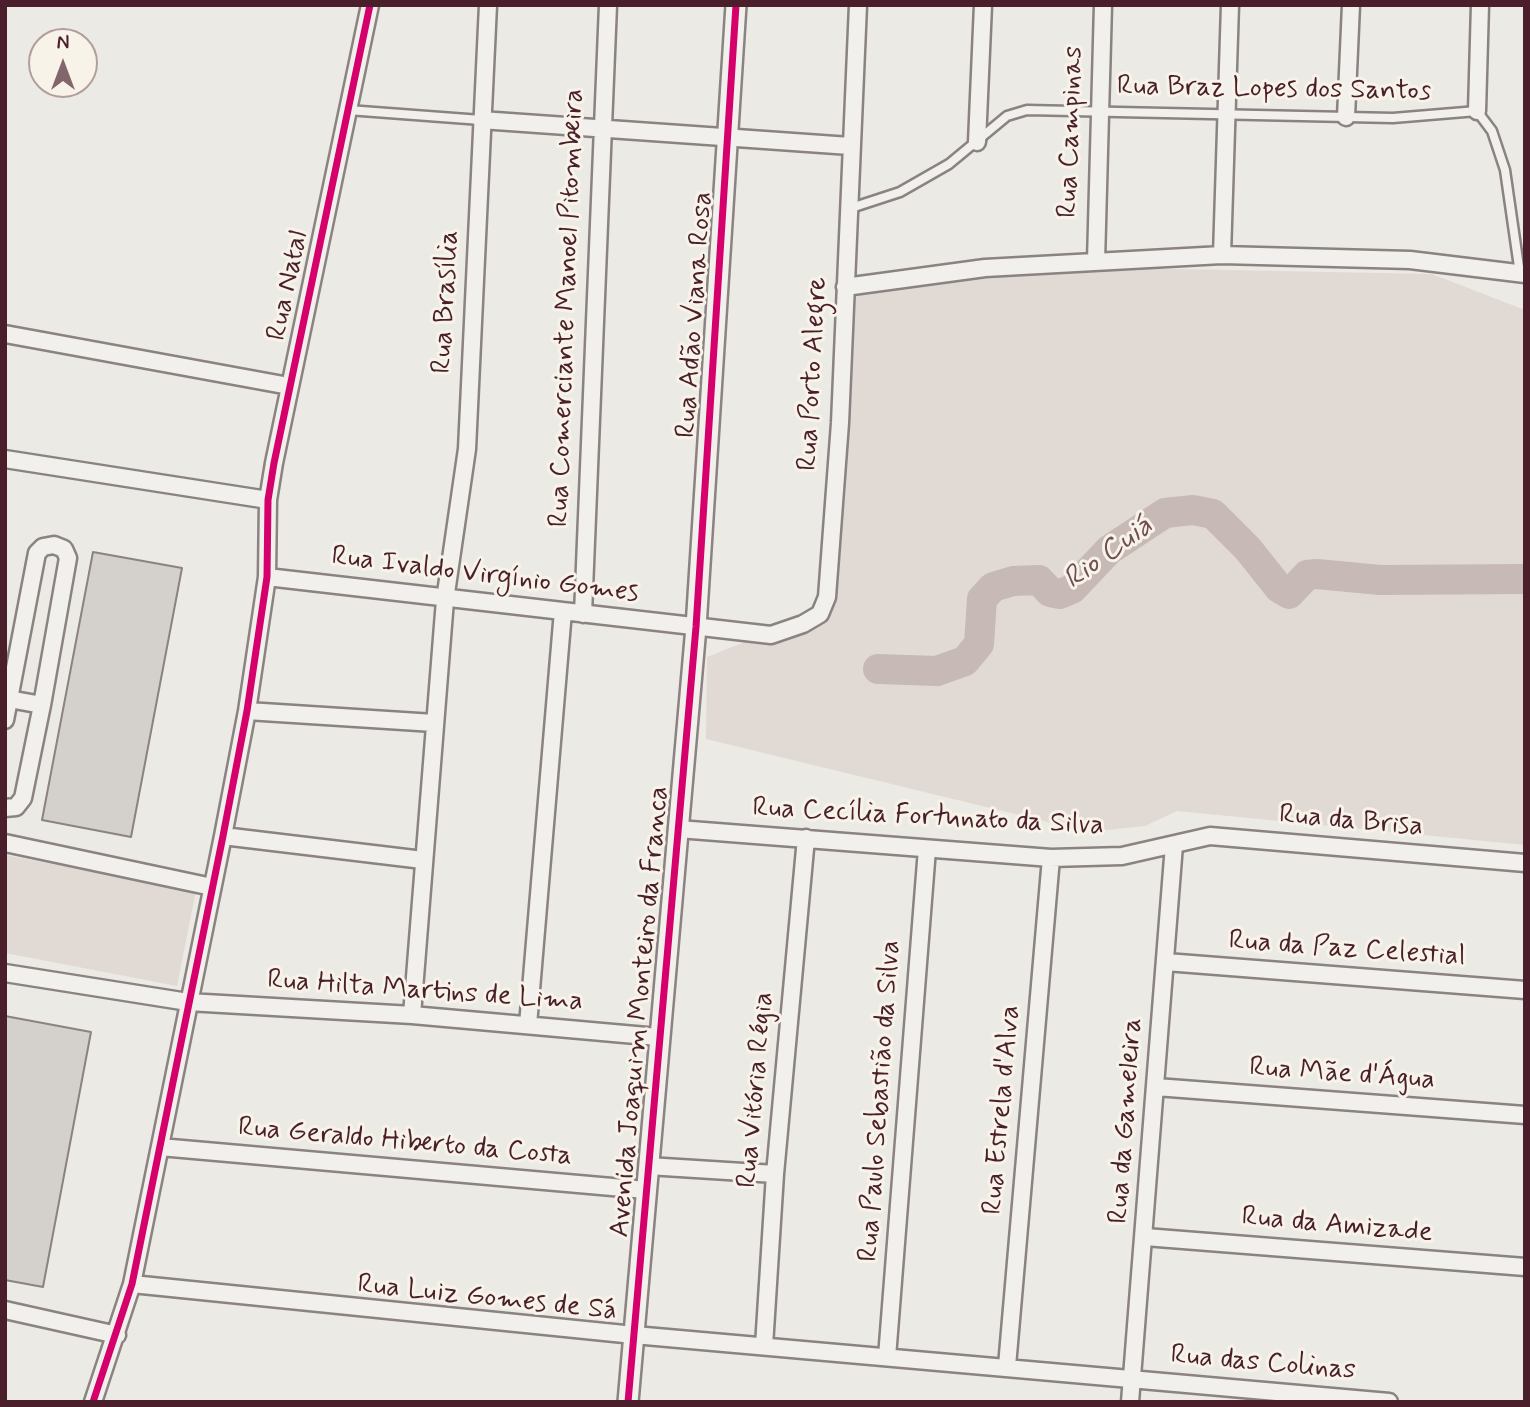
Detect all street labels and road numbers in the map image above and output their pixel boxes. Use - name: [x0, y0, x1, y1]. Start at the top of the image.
- street label: Rua Campinas: [1052, 45, 1092, 219]
- street label: Rua Braz Lopes dos Santos: [1117, 70, 1431, 110]
- street label: Rua Comerciante Manoel Pitombeira: [544, 88, 592, 528]
- street label: Rua Adão Viana Rosa: [671, 191, 721, 439]
- street label: Rua Natal: [261, 228, 317, 344]
- street label: Rua Brasília: [426, 230, 468, 374]
- street label: Rua Porto Alegre: [792, 276, 836, 472]
- street label: Rua Ivaldo Virgínio Gomes: [329, 540, 641, 612]
- street label: Avenida Joaquim Monteiro da Franca: [605, 785, 677, 1239]
- street label: Rua Cecília Fortunato da Silva: [751, 792, 1105, 844]
- street label: Rua da Brisa: [1278, 799, 1424, 845]
- street label: Rua da Paz Celestial: [1227, 925, 1467, 975]
- street label: Rua Paulo Sebastião da Silva: [853, 939, 909, 1263]
- street label: Rua Hilta Martins de Lima: [266, 964, 584, 1020]
- street label: Rua Vitória Régia: [732, 991, 782, 1189]
- street label: Rua Estrela d'Alva: [977, 1004, 1029, 1216]
- street label: Rua da Gameleira: [1103, 1017, 1151, 1225]
- street label: Rua Mãe d'Água: [1248, 1052, 1436, 1098]
- street label: Rua Geraldo Hiberto da Costa: [237, 1112, 573, 1174]
- street label: Rua da Amizade: [1240, 1201, 1434, 1251]
- street label: Rua Luiz Gomes de Sá: [356, 1269, 618, 1329]
- street label: Rua das Colinas: [1169, 1339, 1357, 1389]

